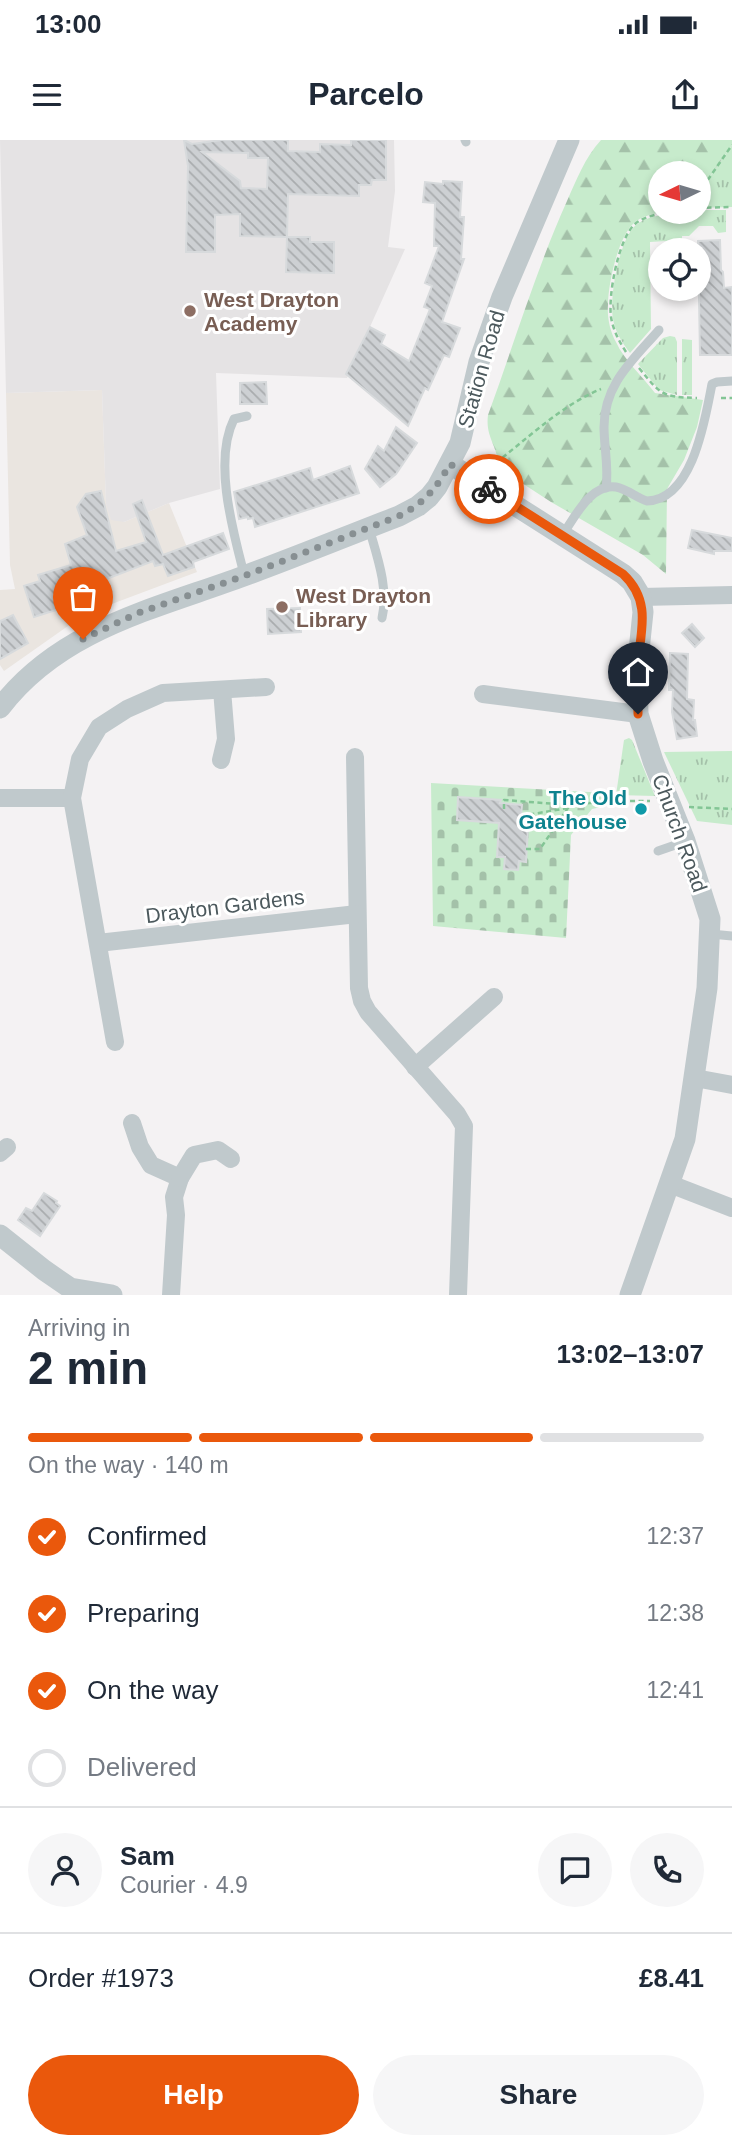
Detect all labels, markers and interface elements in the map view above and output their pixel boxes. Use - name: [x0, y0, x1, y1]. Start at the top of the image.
- text: 13:00: [35, 9, 102, 39]
- icon: menu: [28, 76, 66, 114]
- text: Parcelo: [308, 76, 424, 112]
- icon: share: [666, 76, 704, 114]
- north arrow: [648, 161, 710, 224]
- map controls: [648, 161, 711, 301]
- button: locate: [648, 238, 711, 301]
- place label: West Drayton Academy: [204, 288, 339, 335]
- marker: West Drayton Academy: [182, 303, 198, 319]
- street label: Station Road: [453, 307, 509, 431]
- courier: [454, 454, 524, 524]
- icon: bike: [470, 470, 508, 508]
- pin: [53, 567, 113, 639]
- icon: bag: [64, 578, 102, 616]
- place label: West Drayton Library: [296, 584, 431, 631]
- marker: West Drayton Library: [274, 599, 290, 615]
- pin: [608, 642, 668, 714]
- icon: home: [619, 653, 657, 691]
- street label: Church Road: [648, 771, 712, 895]
- place label: The Old Gatehouse: [518, 786, 627, 833]
- marker: The Old Gatehouse: [633, 801, 649, 817]
- street label: Drayton Gardens: [144, 885, 306, 927]
- text: Arriving in: [28, 1315, 130, 1341]
- text: 13:02–13:07: [557, 1339, 704, 1369]
- text: 2 min: [28, 1342, 148, 1394]
- text: On the way · 140 m: [28, 1452, 229, 1478]
- icon: check: [28, 1518, 66, 1556]
- text: Confirmed: [87, 1521, 207, 1551]
- text: 12:37: [646, 1523, 704, 1549]
- icon: check: [28, 1595, 66, 1633]
- text: Preparing: [87, 1598, 200, 1628]
- text: 12:38: [646, 1600, 704, 1626]
- icon: check: [28, 1672, 66, 1710]
- text: On the way: [87, 1675, 219, 1705]
- text: 12:41: [646, 1677, 704, 1703]
- text: Delivered: [87, 1752, 197, 1782]
- button: person: [28, 1833, 102, 1907]
- button: chat: [538, 1833, 612, 1907]
- button: phone: [630, 1833, 704, 1907]
- text: Sam: [120, 1841, 175, 1871]
- text: Courier · 4.9: [120, 1872, 248, 1898]
- text: Order #1973: [28, 1963, 174, 1993]
- text: £8.41: [639, 1963, 704, 1993]
- button: Help: [28, 2055, 359, 2135]
- button: Share: [373, 2055, 704, 2135]

